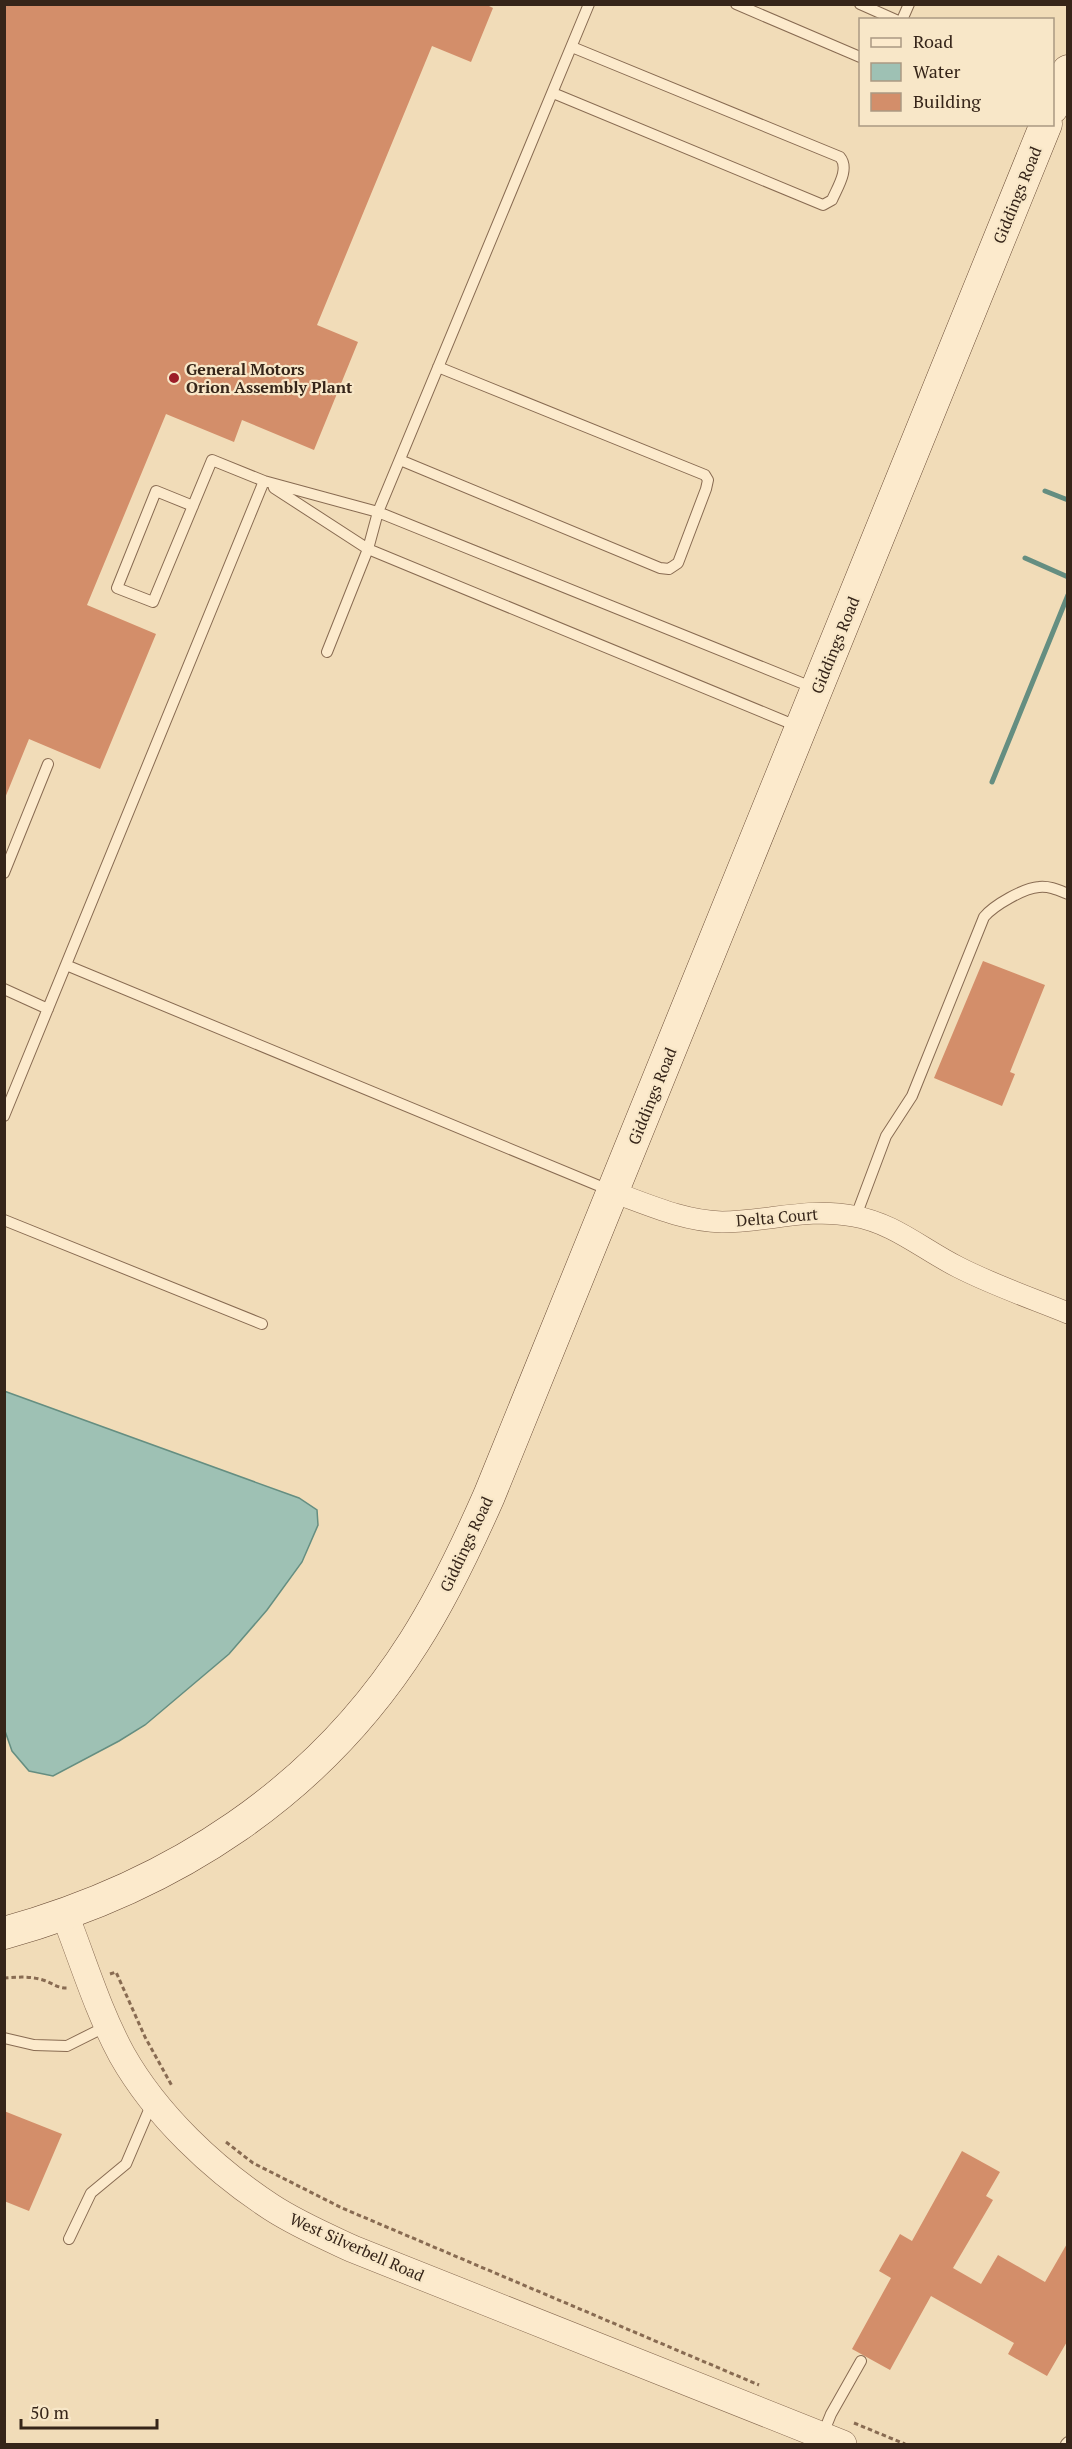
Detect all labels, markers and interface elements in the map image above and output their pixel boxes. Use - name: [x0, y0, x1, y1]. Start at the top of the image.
- legend: [859, 18, 1054, 126]
- text: Road: [913, 29, 953, 53]
- text: Water: [913, 59, 960, 83]
- text: Building: [913, 89, 981, 113]
- street label: Giddings Road: [988, 143, 1047, 247]
- place label: General Motors Orion Assembly Plant: [186, 358, 353, 398]
- marker: General Motors Orion Assembly Plant: [167, 371, 181, 385]
- street label: Giddings Road: [806, 593, 865, 697]
- street label: Giddings Road: [623, 1044, 682, 1148]
- street label: Delta Court: [735, 1202, 819, 1232]
- street label: Giddings Road: [434, 1493, 498, 1595]
- street label: West Silverbell Road: [286, 2207, 428, 2287]
- scale bar: [21, 2392, 158, 2430]
- text: 50 m: [30, 2400, 70, 2424]

